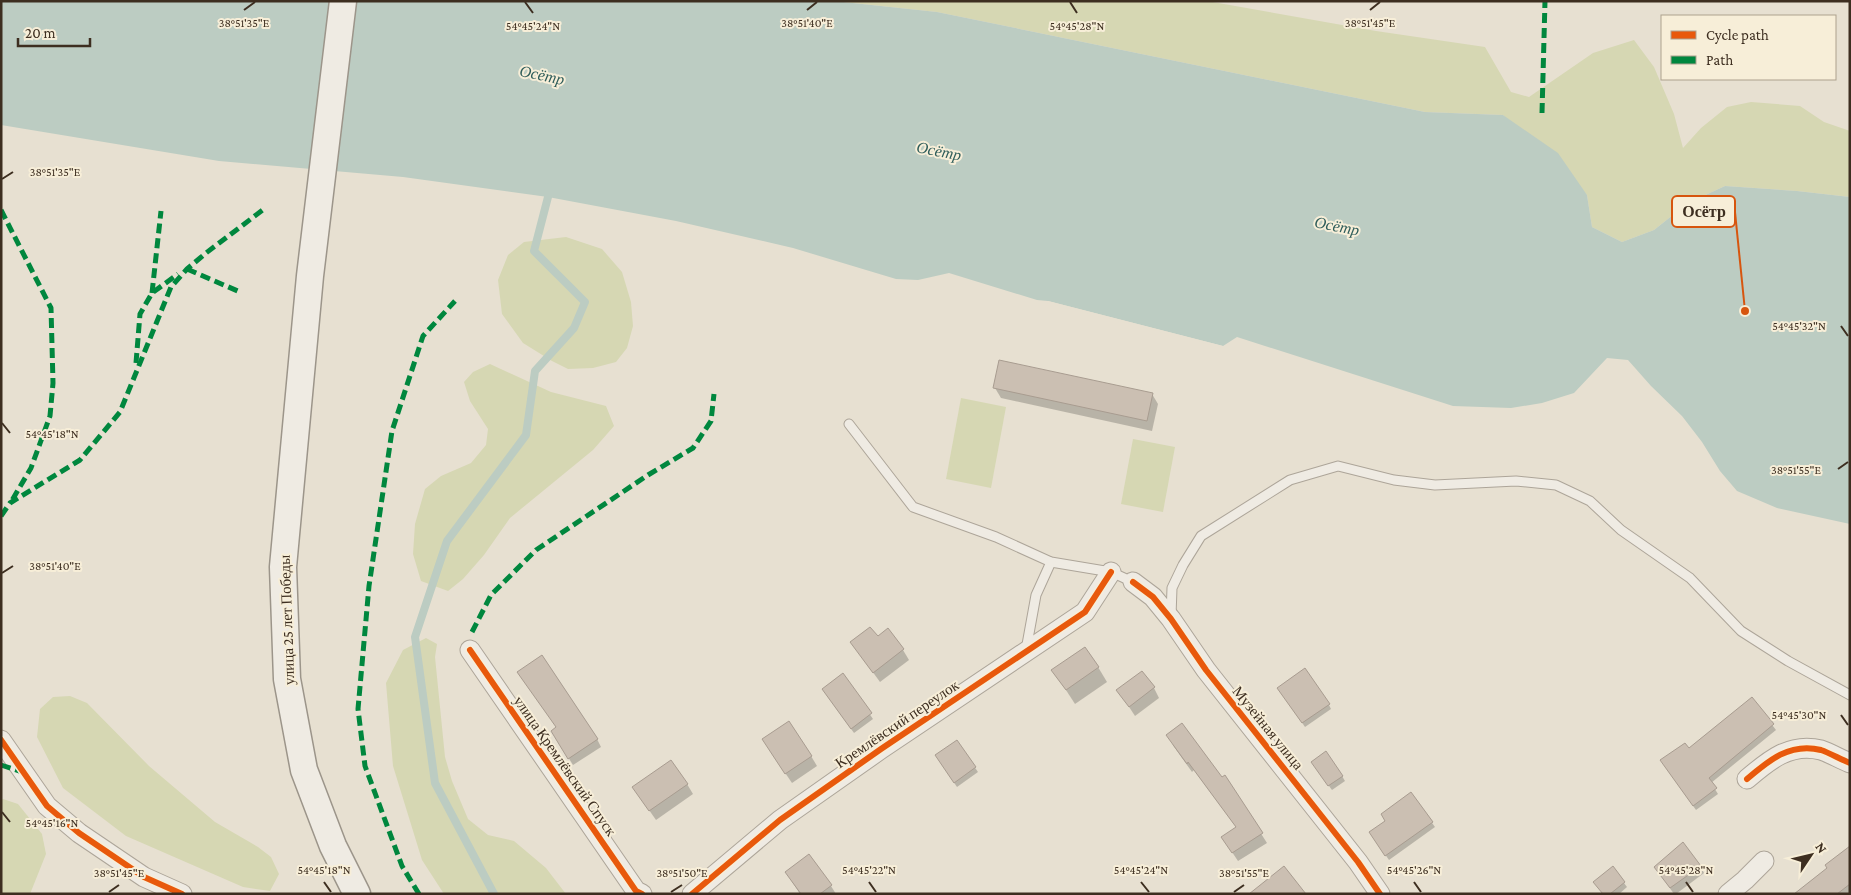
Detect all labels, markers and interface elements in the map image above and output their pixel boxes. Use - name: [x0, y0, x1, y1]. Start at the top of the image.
- scale bar: [18, 15, 90, 47]
- legend: [1661, 15, 1836, 80]
- text: 38°51'35"E: [219, 16, 270, 30]
- text: 38°51'40"E: [781, 16, 833, 30]
- text: 38°51'45"E: [1345, 16, 1396, 30]
- text: 54°45'24"N: [506, 19, 560, 33]
- text: 54°45'28"N: [1050, 19, 1104, 33]
- text: 20 m: [25, 25, 56, 41]
- text: Cycle path: [1706, 27, 1769, 44]
- text: Path: [1706, 52, 1733, 68]
- water label: Осётр: [518, 62, 566, 89]
- water label: Осётр: [915, 138, 963, 165]
- text: 38°51'35"E: [30, 165, 81, 179]
- callout: Осётр: [1672, 196, 1735, 227]
- text: Осётр: [1682, 203, 1726, 221]
- water label: Осётр: [1313, 213, 1361, 240]
- text: 54°45'32"N: [1772, 319, 1826, 333]
- text: 54°45'18"N: [25, 427, 79, 441]
- text: 38°51'55"E: [1771, 463, 1822, 477]
- street label: улица 25 лет Победы: [277, 555, 297, 685]
- text: 38°51'40"E: [29, 559, 81, 573]
- street label: Кремлёвский переулок: [832, 676, 962, 771]
- street label: Музейная улица: [1230, 683, 1307, 773]
- street label: улица Кремлёвский Спуск: [511, 693, 620, 840]
- text: 54°45'30"N: [1772, 708, 1826, 722]
- text: 54°45'16"N: [26, 816, 79, 830]
- north arrow: [1786, 830, 1836, 880]
- text: N: [1812, 839, 1831, 856]
- text: 54°45'18"N: [297, 863, 351, 877]
- text: 54°45'22"N: [842, 863, 896, 877]
- text: 54°45'24"N: [1114, 863, 1168, 877]
- text: 54°45'26"N: [1387, 863, 1441, 877]
- text: 54°45'28"N: [1659, 863, 1713, 877]
- text: 38°51'45"E: [94, 866, 145, 880]
- text: 38°51'50"E: [656, 866, 708, 880]
- text: 38°51'55"E: [1219, 866, 1270, 880]

